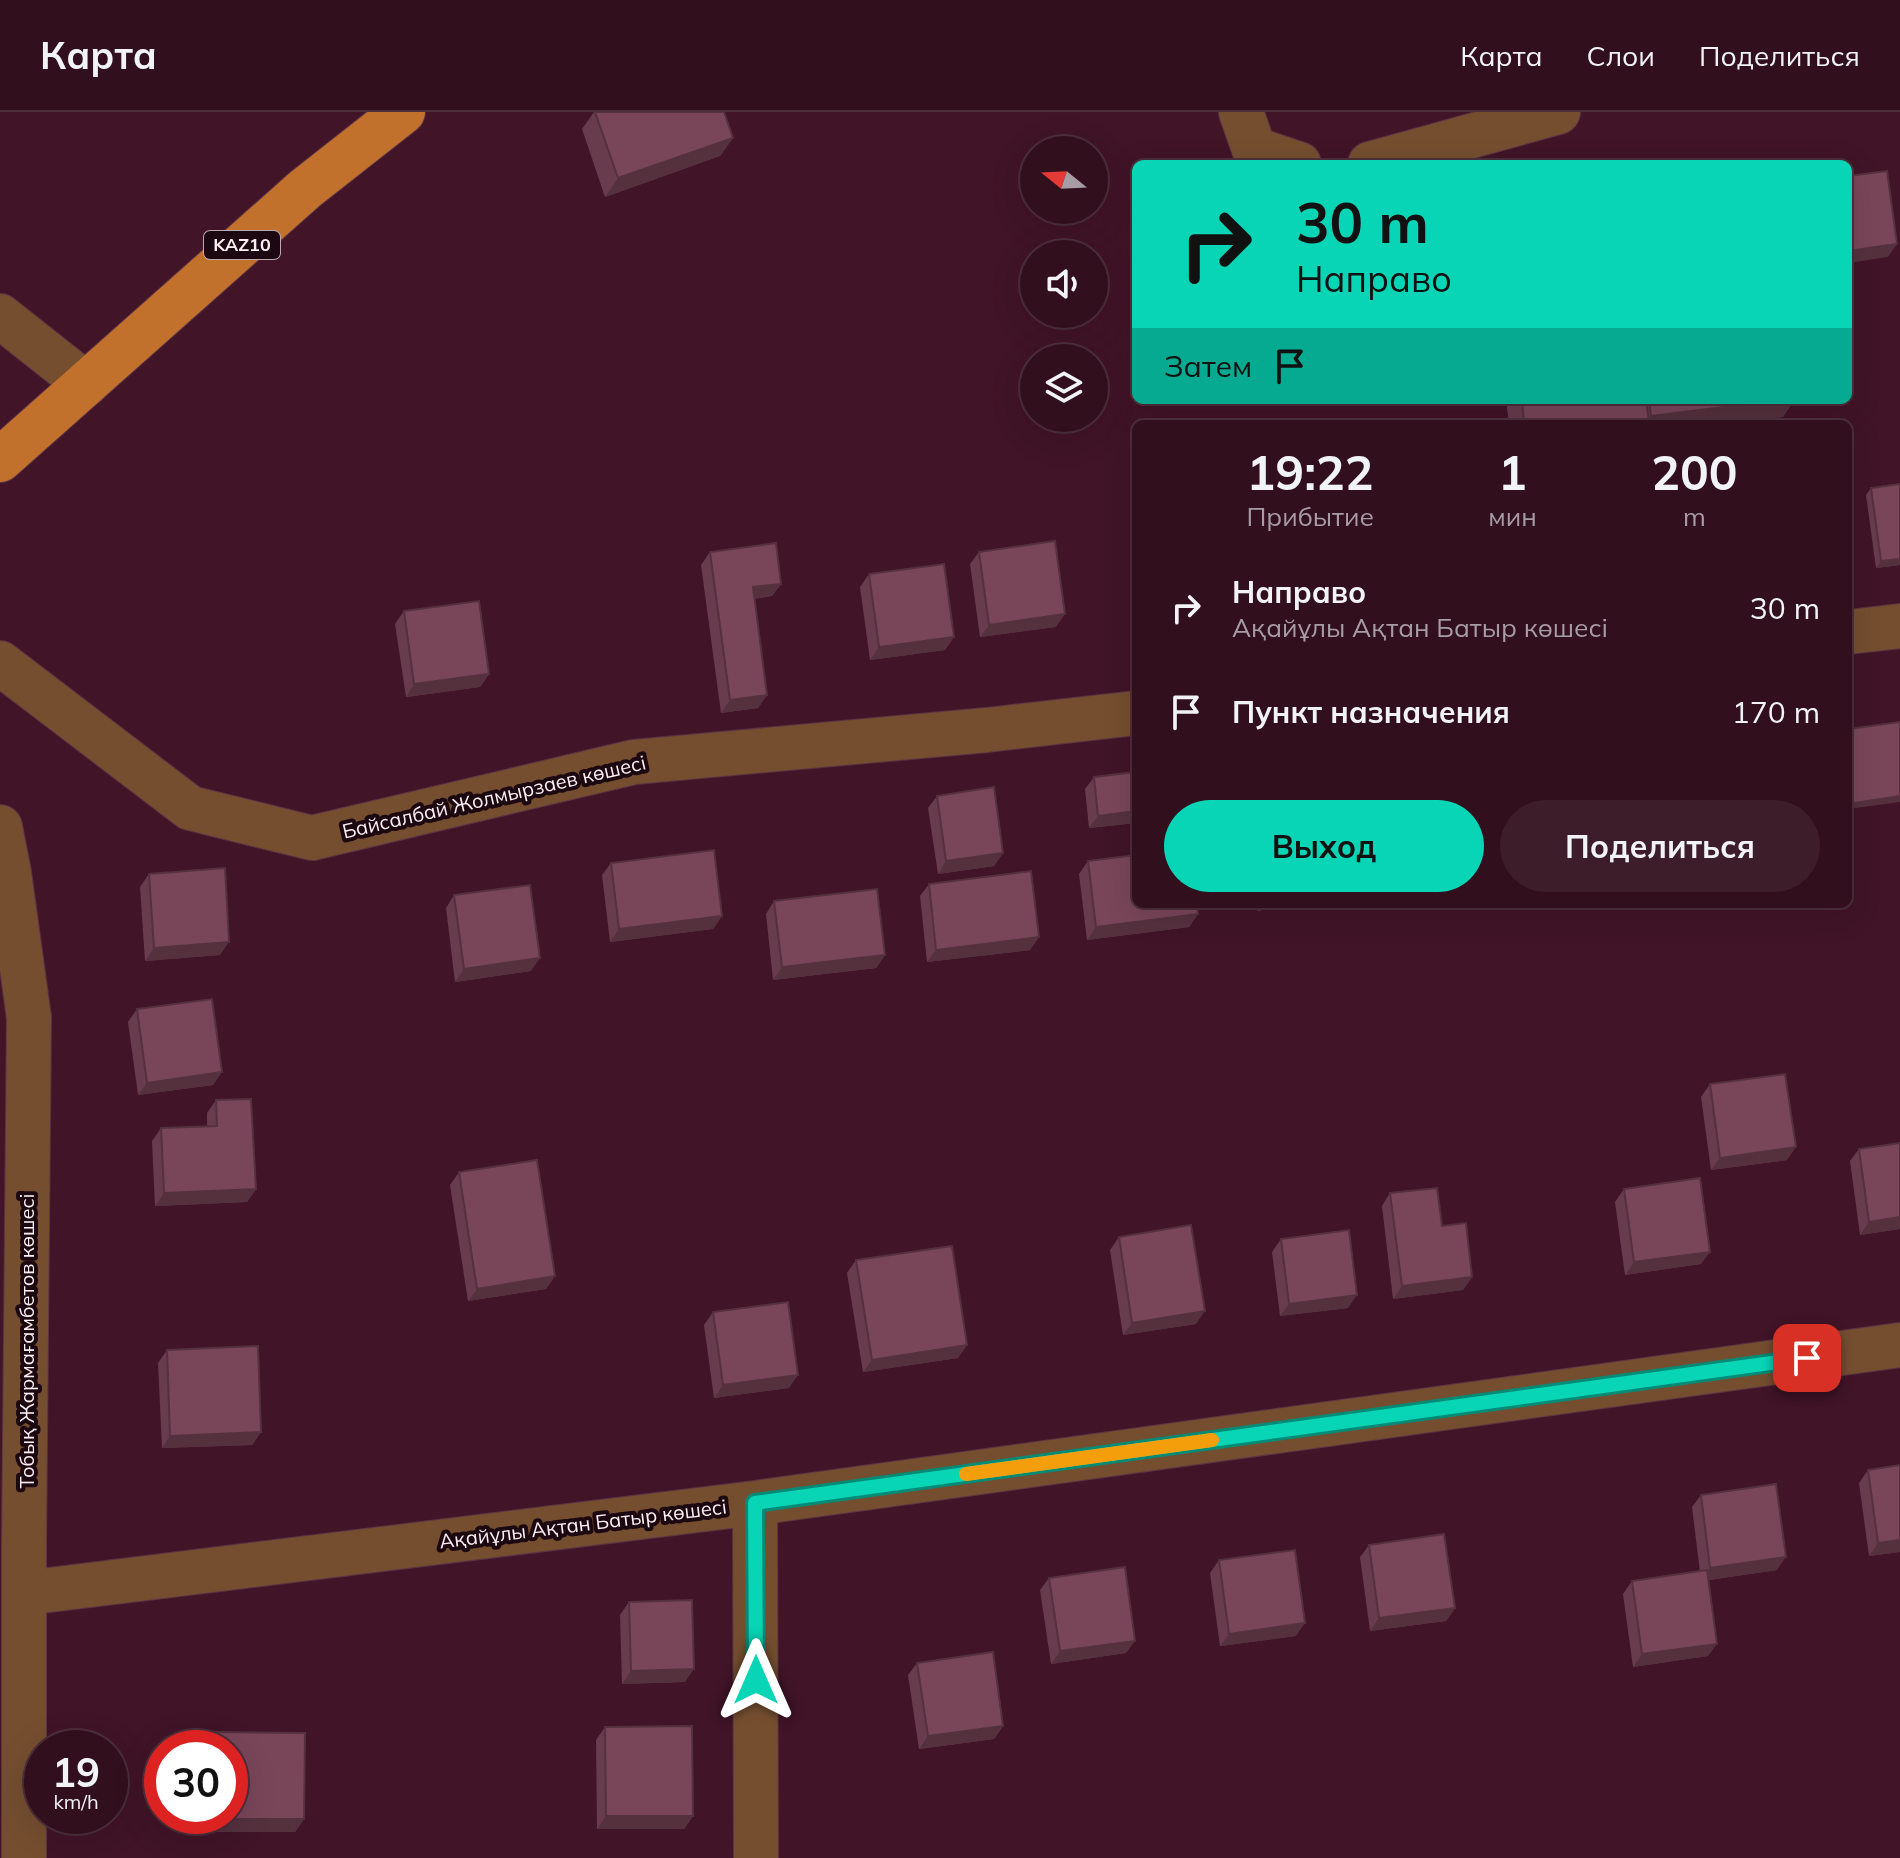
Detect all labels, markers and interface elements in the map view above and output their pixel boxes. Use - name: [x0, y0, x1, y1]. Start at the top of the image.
- text: Карта: [40, 31, 157, 79]
- text: Карта: [1460, 38, 1543, 73]
- text: Слои: [1587, 38, 1655, 73]
- text: Поделиться: [1699, 38, 1860, 73]
- north arrow: [1020, 136, 1108, 224]
- map controls: [1020, 136, 1108, 432]
- text: 30 m: [1296, 187, 1429, 257]
- icon: right: [1164, 192, 1268, 296]
- road number: KAZ10: [204, 231, 280, 259]
- button: sound: [1020, 240, 1108, 328]
- text: Направо: [1296, 256, 1452, 301]
- button: layers: [1020, 344, 1108, 432]
- icon: arrive: [1268, 344, 1312, 388]
- text: Затем: [1164, 347, 1252, 385]
- text: 19:22: [1247, 442, 1374, 502]
- text: 1: [1498, 442, 1527, 502]
- text: 200: [1651, 442, 1738, 502]
- text: Прибытие: [1246, 500, 1374, 533]
- text: мин: [1488, 500, 1537, 533]
- text: m: [1683, 500, 1706, 533]
- text: Направо: [1232, 573, 1366, 611]
- icon: right: [1164, 586, 1208, 630]
- text: 30 m: [1750, 589, 1820, 627]
- text: Ақайұлы Ақтан Батыр көшесі: [1232, 611, 1608, 644]
- icon: arrive: [1164, 690, 1208, 734]
- text: Пункт назначения: [1232, 693, 1510, 731]
- text: 170 m: [1732, 693, 1820, 731]
- street label: Байсалбай Жолмырзаев көшесі: [340, 749, 648, 844]
- button: Выход: [1164, 800, 1484, 892]
- button: Поделиться: [1500, 800, 1820, 892]
- street label: Тобық Жармағамбетов көшесі: [14, 1193, 39, 1489]
- pin: [1773, 1324, 1841, 1392]
- icon: arrive: [1785, 1336, 1829, 1380]
- street label: Ақайұлы Ақтан Батыр көшесі: [438, 1493, 728, 1554]
- position arrow: [714, 1638, 798, 1722]
- speed limit sign: 30: [144, 1730, 248, 1834]
- text: 19: [52, 1747, 100, 1797]
- text: km/h: [53, 1789, 99, 1814]

